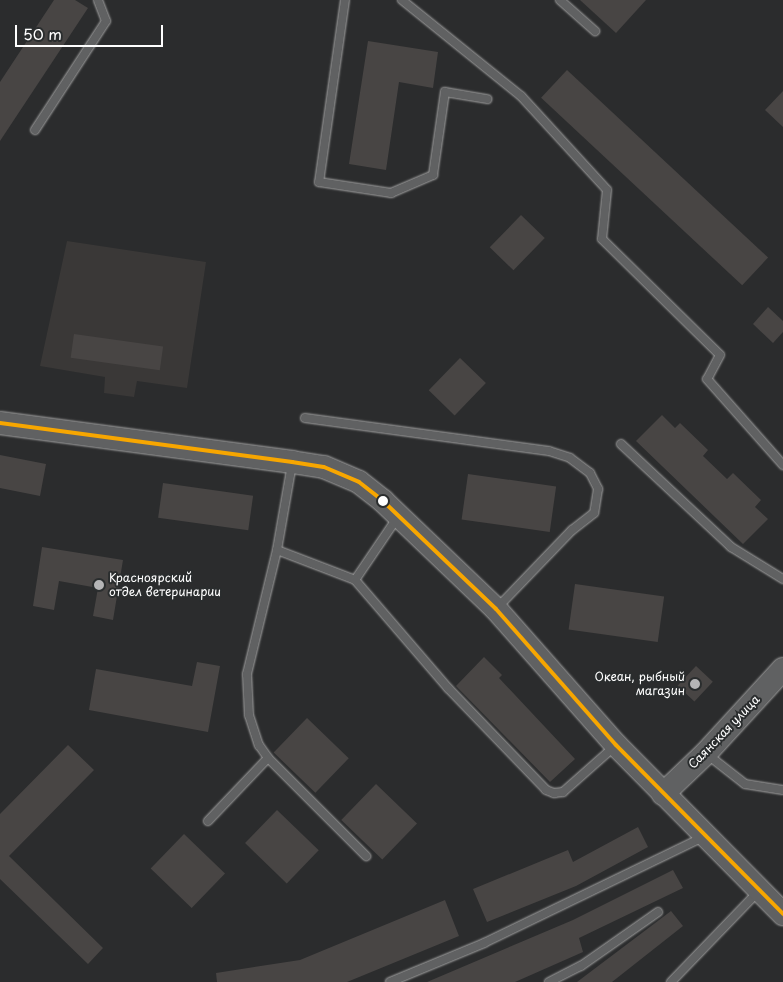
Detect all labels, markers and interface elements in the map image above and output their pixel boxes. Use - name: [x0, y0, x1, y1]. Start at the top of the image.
- scale bar: [18, 15, 165, 47]
- text: 50 m: [23, 22, 62, 45]
- unlabelled marker: [378, 496, 388, 506]
- place label: Красноярский отдел ветеринарии: [109, 571, 221, 599]
- marker: Красноярский отдел ветеринарии: [93, 579, 105, 591]
- place label: Океан, рыбный магазин: [594, 670, 685, 698]
- marker: Океан, рыбный магазин: [689, 678, 701, 690]
- street label: Саянская улица: [685, 692, 763, 772]

